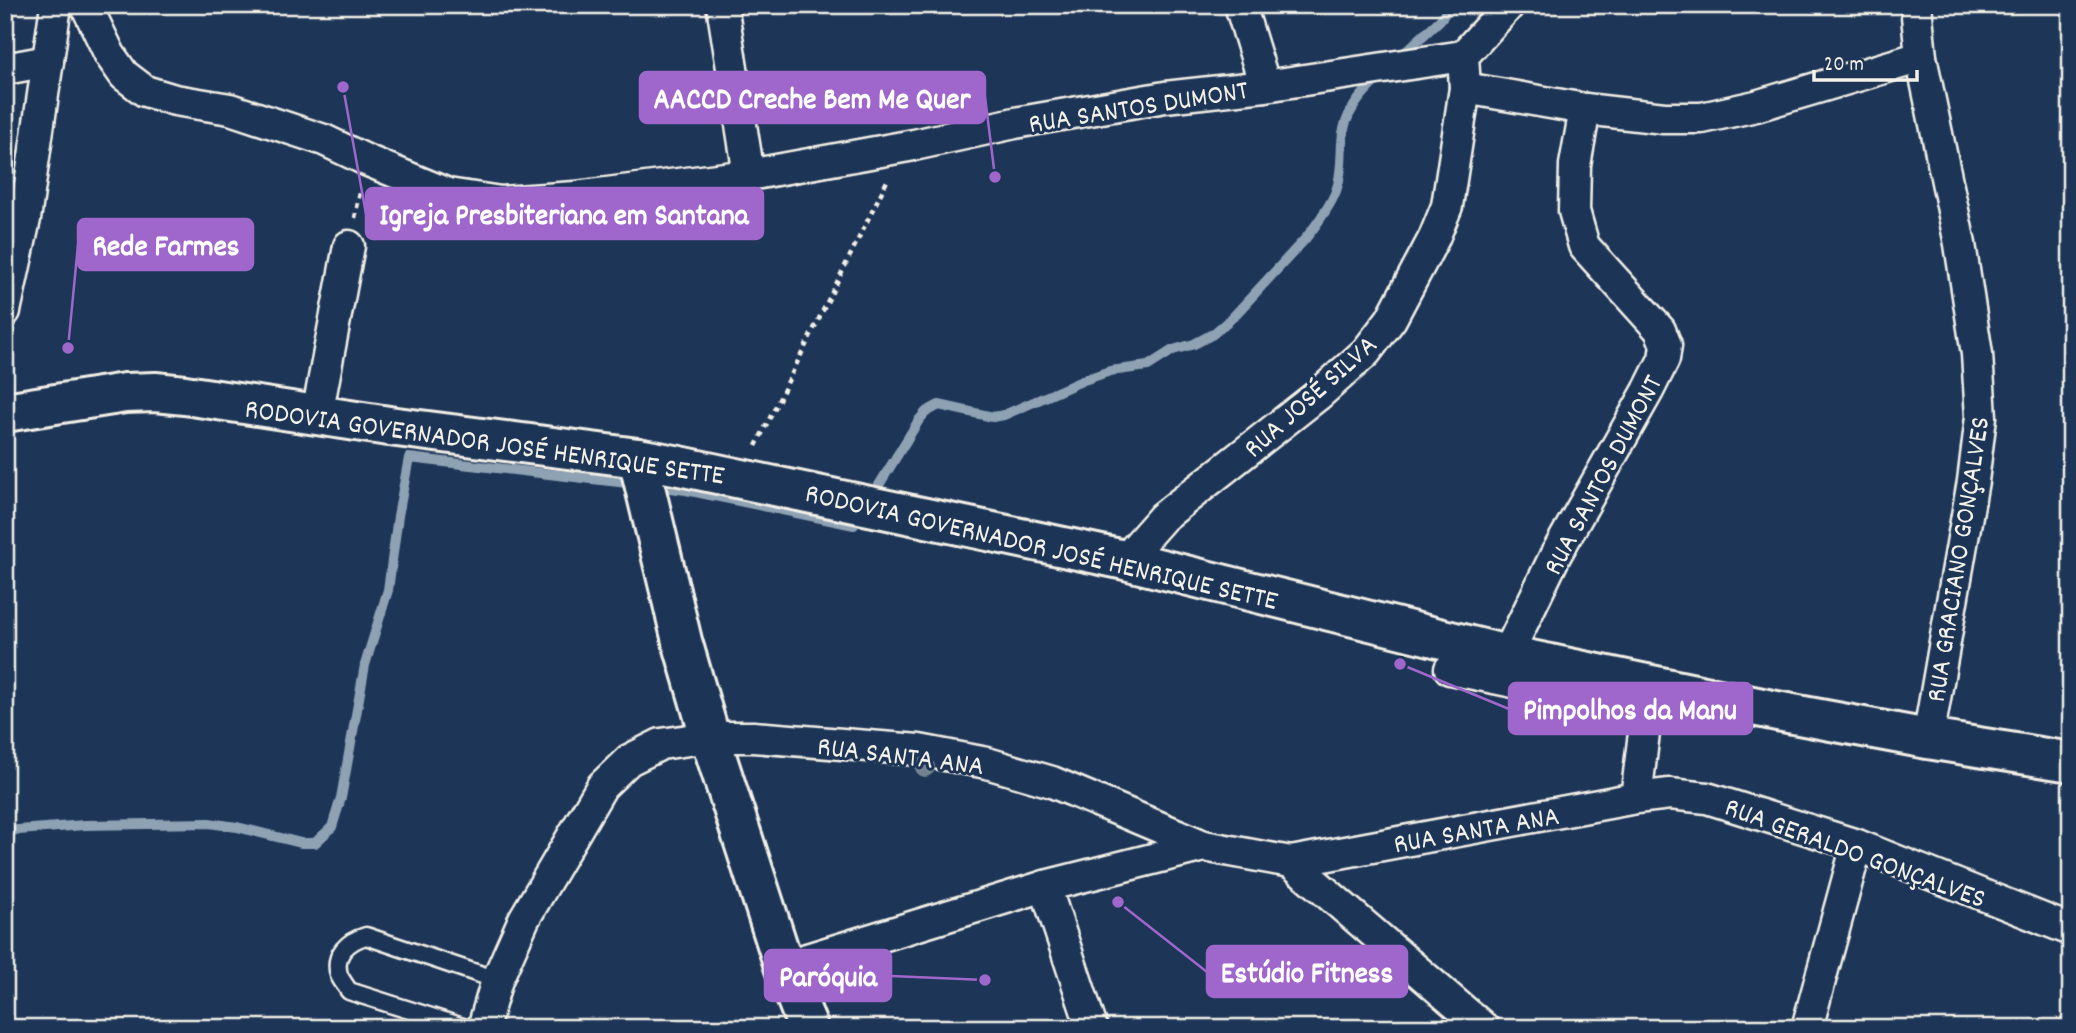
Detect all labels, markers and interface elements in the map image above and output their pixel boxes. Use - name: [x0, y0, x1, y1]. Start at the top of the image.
- scale bar: [1814, 38, 1917, 82]
- text: 20 m: [1824, 51, 1864, 81]
- callout: AACCD Creche Bem Me Quer: [640, 72, 985, 123]
- street label: RUA SANTOS DUMONT: [1026, 73, 1251, 147]
- text: AACCD Creche Bem Me Quer: [653, 81, 971, 124]
- callout: Igreja Presbiteriana em Santana: [366, 188, 763, 239]
- text: Igreja Presbiteriana em Santana: [379, 197, 750, 240]
- callout: Rede Farmes: [78, 219, 253, 270]
- text: Rede Farmes: [93, 228, 239, 271]
- street label: RUA JOSÉ SILVA: [1237, 328, 1388, 470]
- street label: RUA SANTOS DUMONT: [1536, 369, 1675, 584]
- street label: RODOVIA GOVERNADOR JOSÉ HENRIQUE SETTE: [242, 391, 727, 498]
- street label: RUA GRACIANO GONÇALVES: [1919, 414, 2003, 705]
- street label: RODOVIA GOVERNADOR JOSÉ HENRIQUE SETTE: [801, 476, 1281, 624]
- callout: Pimpolhos da Manu: [1509, 683, 1752, 734]
- text: Pimpolhos da Manu: [1523, 692, 1737, 735]
- street label: RUA SANTA ANA: [815, 729, 986, 789]
- street label: RUA GERALDO GONÇALVES: [1718, 790, 1990, 922]
- street label: RUA SANTA ANA: [1391, 799, 1563, 867]
- callout: Estúdio Fitness: [1207, 946, 1407, 997]
- callout: Paróquia: [765, 950, 891, 1001]
- text: Estúdio Fitness: [1221, 955, 1393, 998]
- text: Paróquia: [779, 959, 878, 1002]

